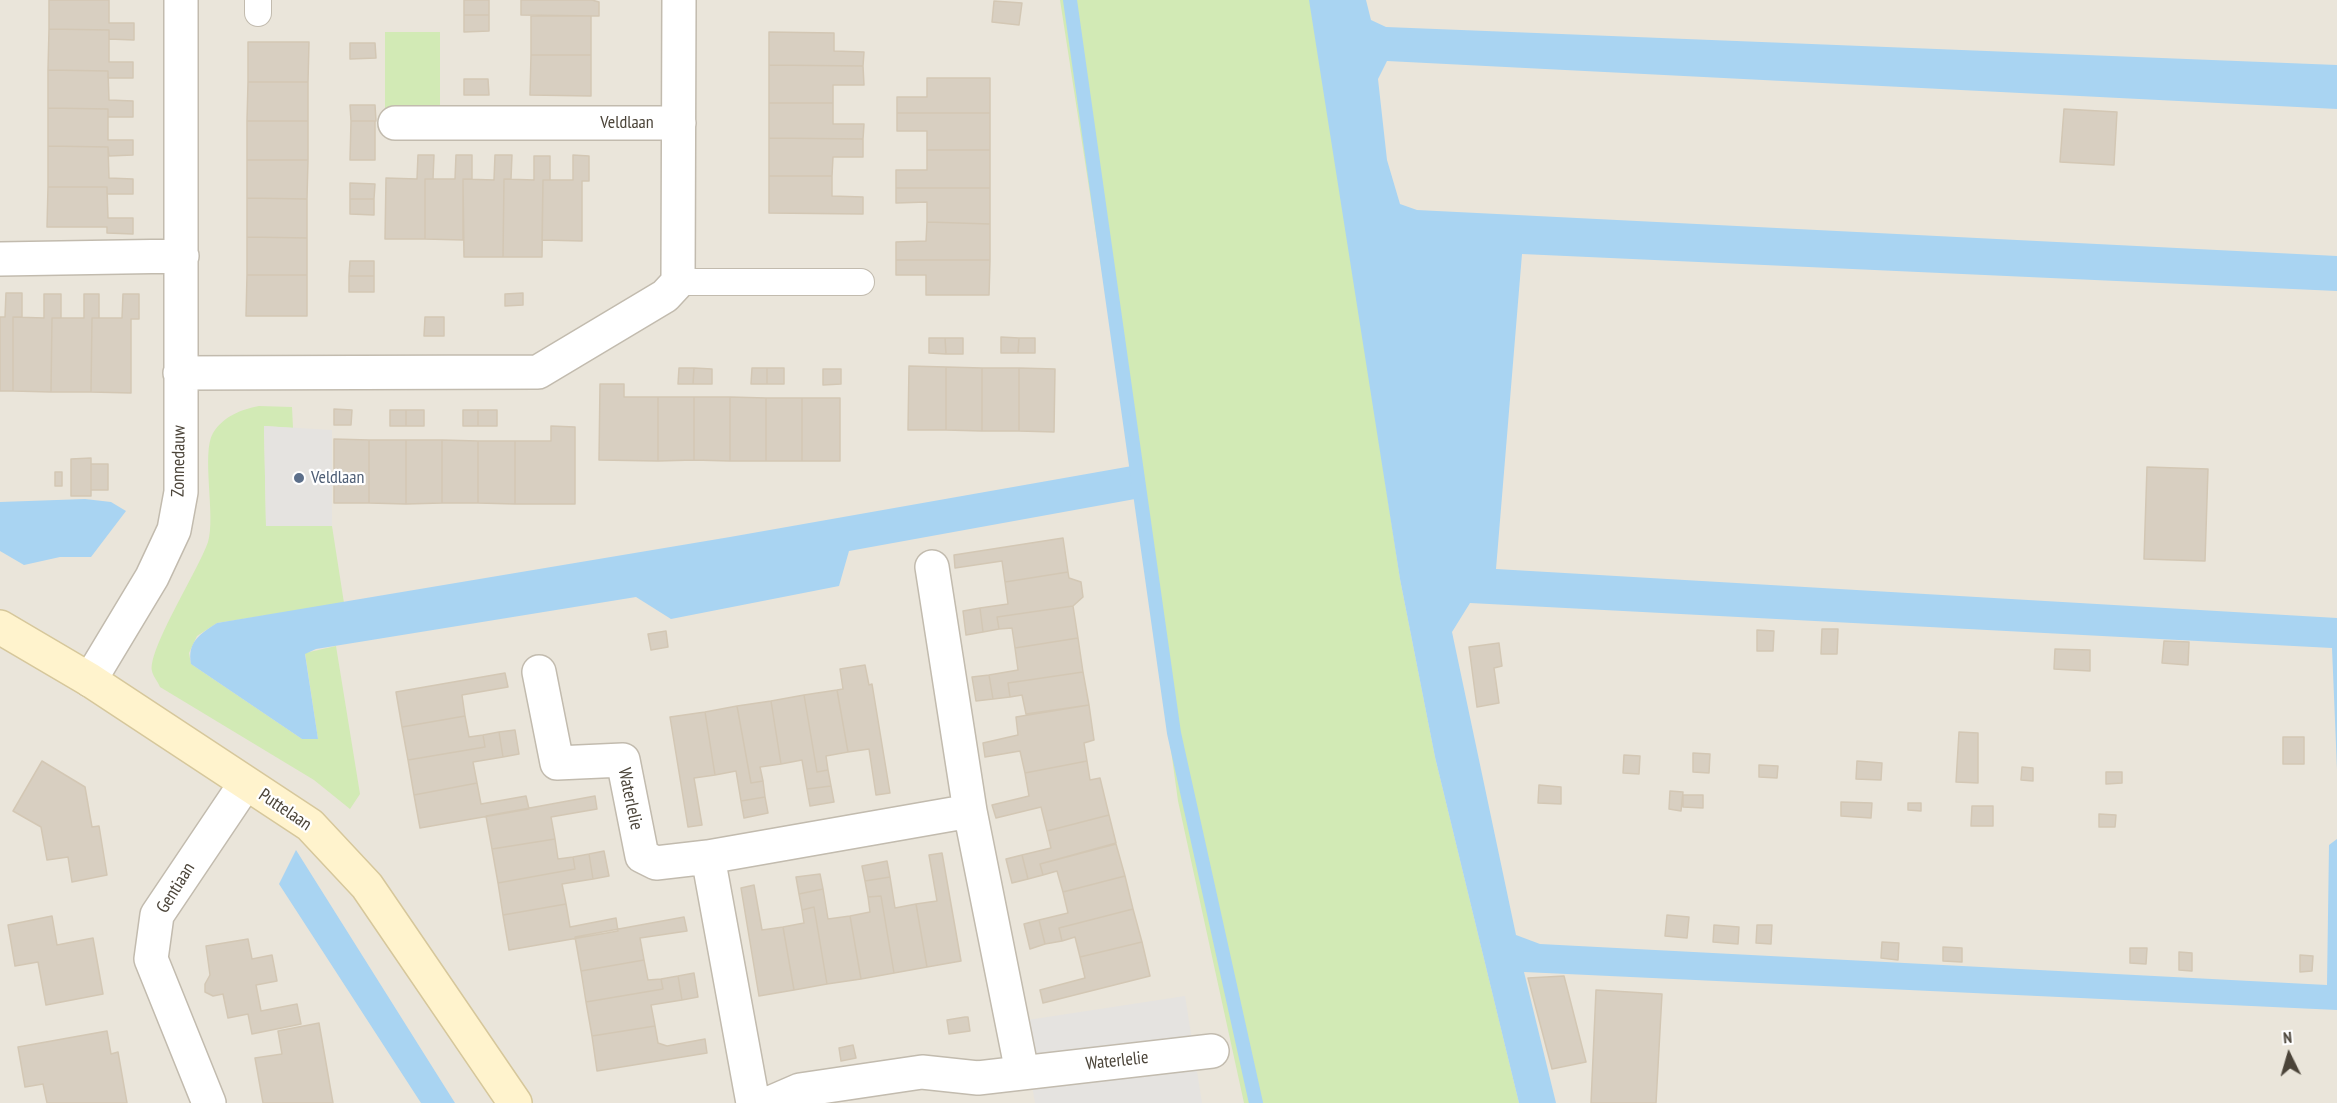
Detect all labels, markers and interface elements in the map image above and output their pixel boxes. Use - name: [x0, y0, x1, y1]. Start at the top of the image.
- street label: Veldlaan: [600, 112, 654, 134]
- street label: Zonnedauw: [168, 425, 190, 497]
- place label: Veldlaan: [311, 467, 364, 489]
- marker: Veldlaan: [292, 471, 306, 485]
- street label: Waterlelie: [613, 766, 647, 832]
- street label: Puttelaan: [254, 785, 316, 835]
- street label: Gentiaan: [152, 859, 200, 917]
- north arrow: [2259, 1025, 2319, 1085]
- text: N: [2282, 1027, 2293, 1047]
- street label: Waterlelie: [1085, 1047, 1149, 1075]

